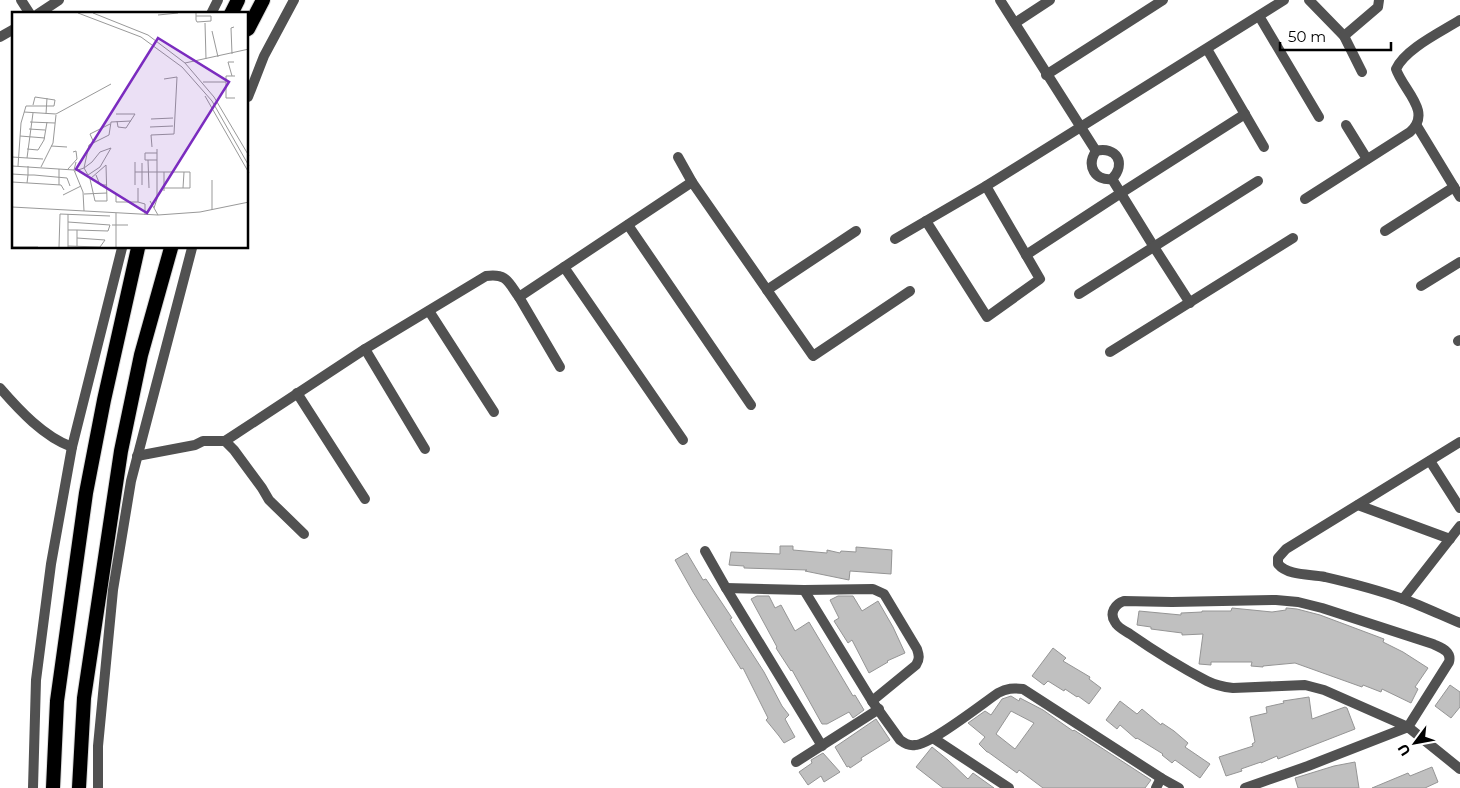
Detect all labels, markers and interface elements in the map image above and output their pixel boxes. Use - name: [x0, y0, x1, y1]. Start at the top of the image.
- inset map: [12, 12, 249, 249]
- scale bar: [1280, 20, 1391, 52]
- text: 50 m: [1288, 27, 1326, 46]
- north arrow: [1390, 718, 1440, 768]
- text: U: [1393, 740, 1415, 759]

